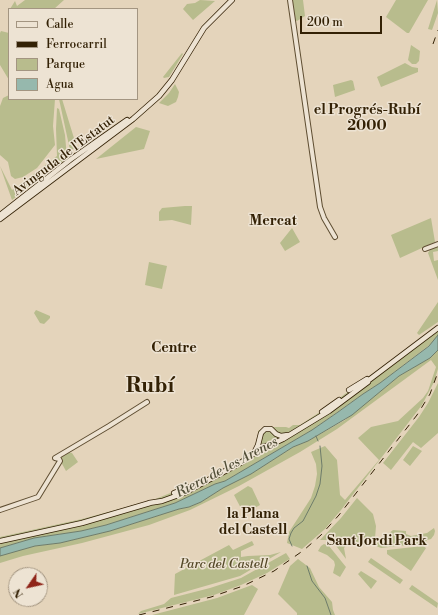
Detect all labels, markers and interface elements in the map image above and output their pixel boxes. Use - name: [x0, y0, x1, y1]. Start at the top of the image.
- legend: [8, 8, 138, 100]
- scale bar: [302, 8, 384, 34]
- text: 200 m: [307, 15, 343, 30]
- text: Calle: [46, 17, 73, 32]
- text: Ferrocarril: [46, 37, 107, 52]
- text: Parque: [46, 57, 85, 72]
- text: Agua: [46, 77, 74, 92]
- district label: el Progrés-Rubí 2000: [314, 103, 420, 136]
- street label: Avinguda de l'Estatut: [10, 113, 118, 199]
- district label: Mercat: [249, 214, 297, 230]
- district label: Centre: [151, 341, 197, 357]
- district label: Rubí: [126, 374, 174, 400]
- water label: Riera de les Arenes: [173, 434, 281, 502]
- district label: la Plana del Castell: [219, 507, 287, 540]
- district label: Sant Jordi Park: [327, 534, 427, 550]
- park label: Parc del Castell: [180, 557, 268, 573]
- north arrow: [8, 567, 48, 607]
- text: N: [11, 586, 27, 601]

